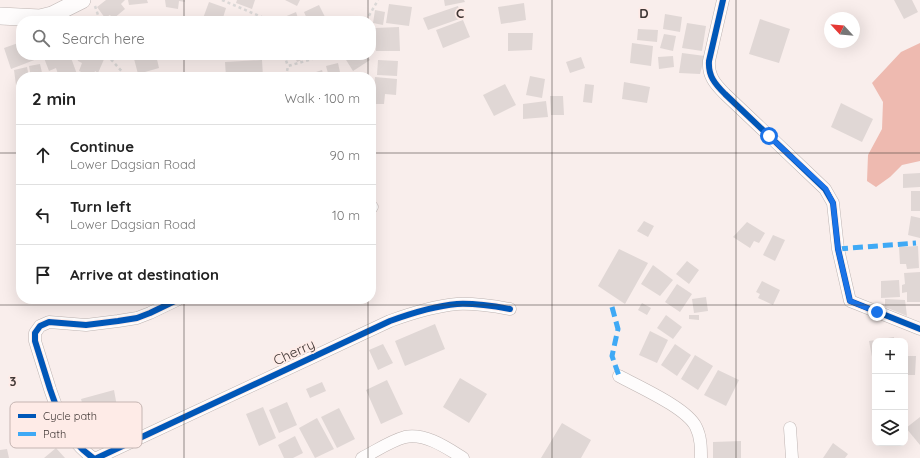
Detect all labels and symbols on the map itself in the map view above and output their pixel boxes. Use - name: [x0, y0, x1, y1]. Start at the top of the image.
- text: C: [456, 5, 464, 21]
- text: D: [639, 5, 649, 21]
- north arrow: [824, 12, 860, 48]
- route start: [760, 127, 778, 145]
- route end: [868, 303, 886, 321]
- street label: Cherry: [270, 335, 318, 369]
- text: 3: [10, 373, 17, 389]
- legend: [10, 402, 142, 448]
- text: Cycle path: [43, 409, 97, 423]
- text: Path: [43, 427, 66, 441]

